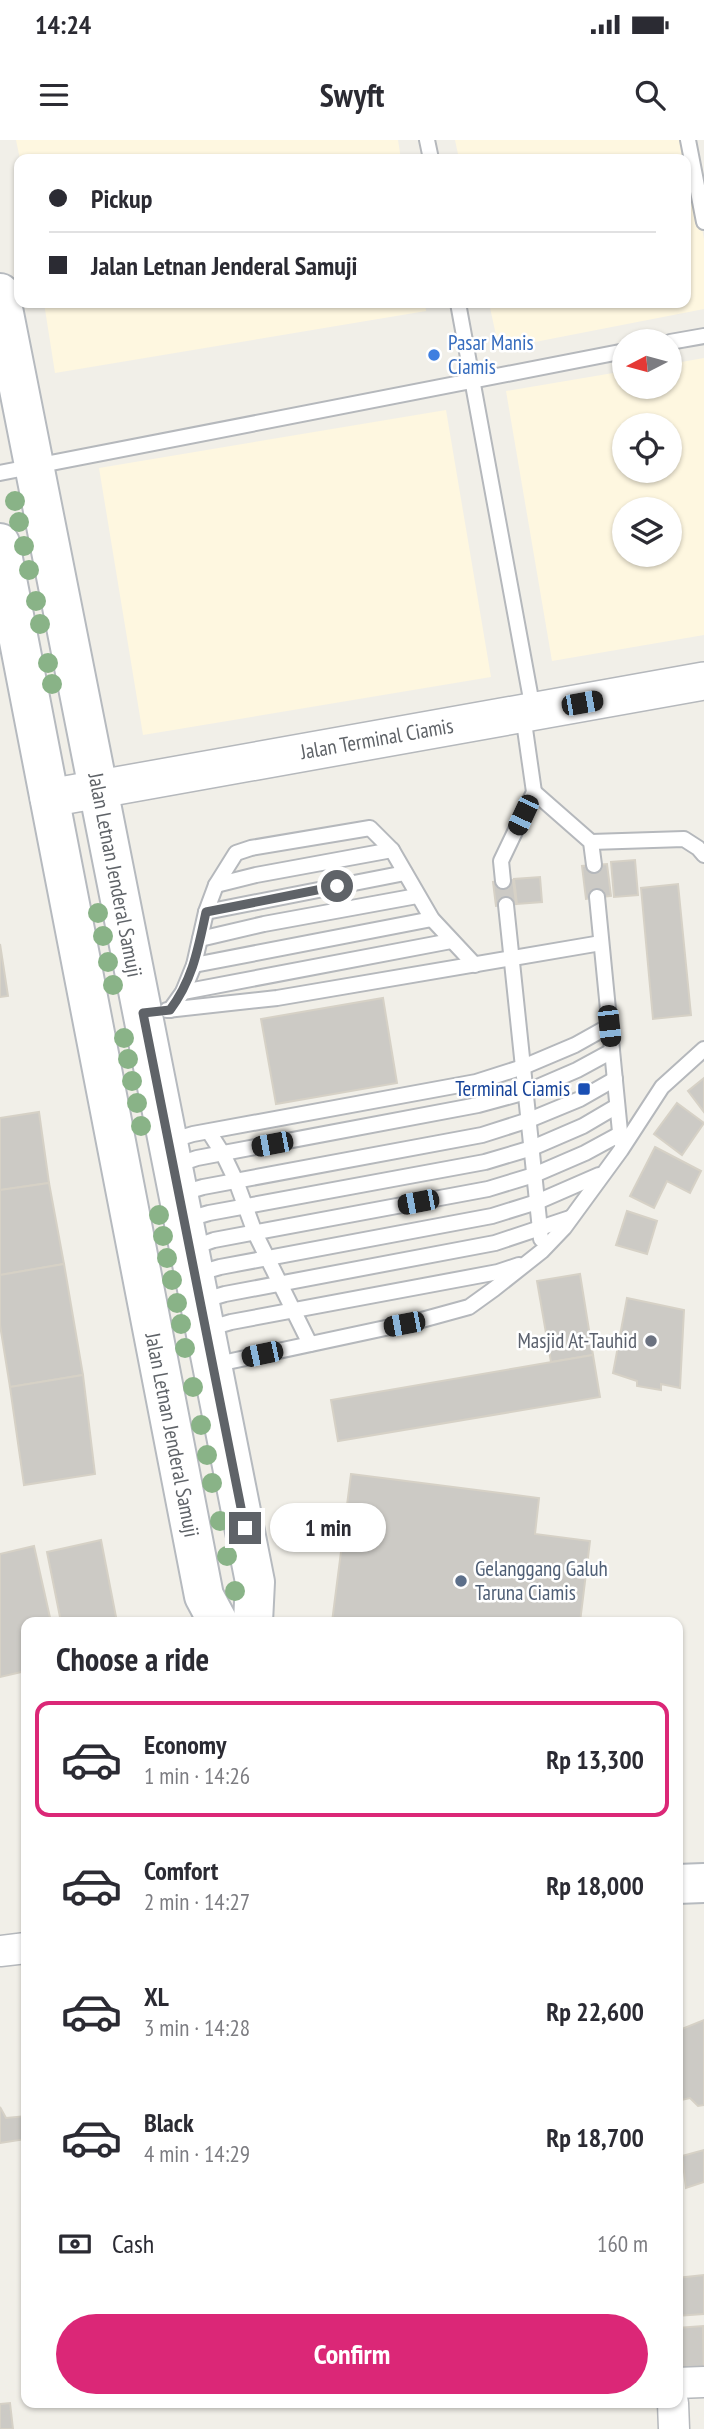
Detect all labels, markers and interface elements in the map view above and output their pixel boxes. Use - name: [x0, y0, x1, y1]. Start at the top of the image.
- text: 14:24: [35, 8, 91, 41]
- text: Swyft: [320, 74, 384, 116]
- icon: menu: [35, 76, 73, 114]
- icon: search: [631, 76, 669, 114]
- text: Pickup: [91, 182, 152, 215]
- text: Jalan Letnan Jenderal Samuji: [91, 249, 357, 282]
- place label: Pasar Manis Ciamis: [448, 329, 534, 380]
- north arrow: [612, 329, 682, 399]
- map controls: [612, 329, 682, 567]
- marker: Pasar Manis Ciamis: [426, 347, 442, 363]
- button: locate: [612, 413, 682, 483]
- button: layers: [612, 497, 682, 567]
- car: [560, 689, 605, 717]
- street label: Jalan Terminal Ciamis: [297, 712, 455, 765]
- street label: Jalan Letnan Jenderal Samuji: [82, 770, 149, 979]
- car: [505, 792, 542, 838]
- route start: [321, 870, 353, 902]
- car: [597, 1004, 622, 1048]
- place label: Terminal Ciamis: [455, 1075, 570, 1102]
- marker: Terminal Ciamis: [576, 1081, 592, 1097]
- car: [250, 1130, 295, 1158]
- car: [396, 1188, 441, 1216]
- car: [382, 1310, 427, 1338]
- place label: Masjid At-Tauhid: [517, 1327, 637, 1354]
- street label: Jalan Letnan Jenderal Samuji: [139, 1330, 206, 1539]
- marker: Masjid At-Tauhid: [643, 1333, 659, 1349]
- car: [240, 1339, 285, 1369]
- callout: 1 min: [270, 1504, 385, 1552]
- route end: [229, 1512, 261, 1544]
- text: 1 min: [305, 1513, 351, 1542]
- place label: Gelanggang Galuh Taruna Ciamis: [475, 1555, 608, 1606]
- marker: Gelanggang Galuh Taruna Ciamis: [453, 1573, 469, 1589]
- text: Choose a ride: [56, 1638, 209, 1680]
- icon: car: [60, 1728, 123, 1791]
- text: Economy: [144, 1728, 226, 1761]
- text: Rp 13,300: [546, 1743, 644, 1776]
- text: 1 min · 14:26: [144, 1761, 250, 1790]
- icon: car: [60, 1854, 123, 1917]
- text: Comfort: [144, 1854, 218, 1887]
- text: Rp 18,000: [546, 1869, 644, 1902]
- text: 2 min · 14:27: [144, 1887, 250, 1916]
- icon: car: [60, 1980, 123, 2043]
- text: XL: [144, 1980, 169, 2013]
- text: Rp 22,600: [546, 1995, 644, 2028]
- text: 3 min · 14:28: [144, 2013, 250, 2042]
- icon: car: [60, 2106, 123, 2169]
- text: Black: [144, 2106, 194, 2139]
- text: Rp 18,700: [546, 2121, 644, 2154]
- text: 4 min · 14:29: [144, 2139, 250, 2168]
- icon: cash: [56, 2225, 94, 2263]
- text: Cash: [112, 2227, 154, 2260]
- text: 160 m: [597, 2229, 648, 2258]
- button: Confirm: [56, 2314, 648, 2394]

